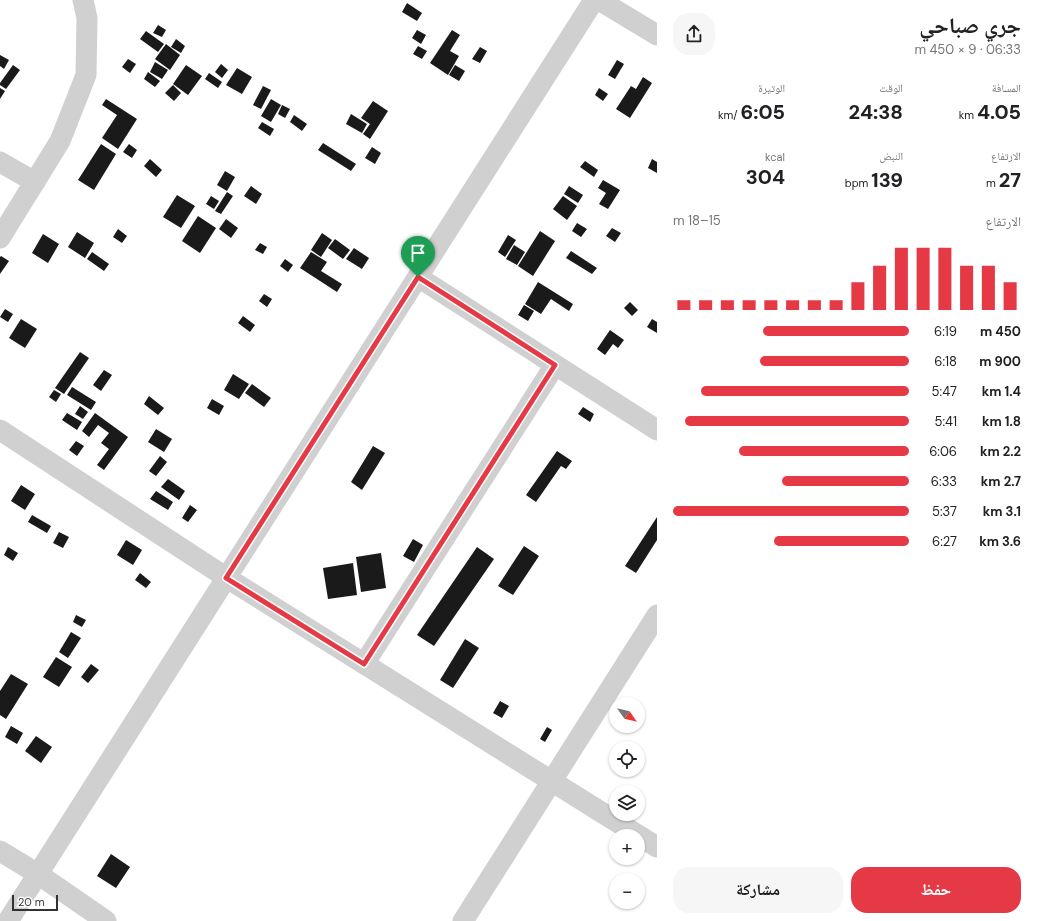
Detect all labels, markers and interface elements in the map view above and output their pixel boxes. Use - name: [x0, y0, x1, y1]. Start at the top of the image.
- text: جري صباحي: [919, 11, 1021, 40]
- button: share: [673, 13, 715, 55]
- text: 06:33 · 9 × 450 m: [914, 41, 1021, 58]
- text: الوتيرة: [758, 81, 785, 95]
- text: الوقت: [879, 81, 903, 95]
- text: المسافة: [992, 81, 1021, 95]
- text: 6:05: [741, 99, 785, 125]
- text: 24:38: [848, 99, 903, 125]
- text: 4.05: [977, 99, 1021, 125]
- text: /km: [718, 108, 741, 122]
- text: km: [959, 108, 977, 122]
- text: النبض: [880, 149, 903, 163]
- text: الارتفاع: [991, 149, 1021, 163]
- text: kcal: [765, 150, 785, 164]
- text: 304: [746, 164, 785, 190]
- text: 139: [871, 167, 903, 193]
- text: 27: [999, 167, 1021, 193]
- text: bpm: [845, 176, 871, 190]
- text: m: [986, 176, 999, 190]
- text: 15–18 m: [673, 212, 721, 229]
- text: الارتفاع: [986, 213, 1021, 230]
- pin: [401, 236, 435, 277]
- icon: arrive: [407, 242, 429, 264]
- text: 6:19: [934, 323, 957, 340]
- text: 450 m: [980, 323, 1021, 340]
- text: 6:18: [934, 353, 957, 370]
- text: 900 m: [979, 353, 1021, 370]
- text: 5:47: [932, 383, 957, 400]
- text: 1.4 km: [982, 383, 1021, 400]
- text: 5:41: [934, 413, 957, 430]
- text: 1.8 km: [982, 413, 1021, 430]
- text: 6:06: [929, 443, 957, 460]
- text: 2.2 km: [980, 443, 1021, 460]
- text: 6:33: [931, 473, 957, 490]
- text: 2.7 km: [981, 473, 1021, 490]
- text: 5:37: [932, 503, 957, 520]
- text: 3.1 km: [983, 503, 1021, 520]
- text: 6:27: [932, 533, 957, 550]
- text: 3.6 km: [979, 533, 1021, 550]
- north arrow: [609, 697, 645, 733]
- map controls: [609, 697, 645, 909]
- button: locate: [609, 741, 645, 777]
- button: layers: [609, 785, 645, 821]
- button: +: [609, 829, 645, 865]
- button: مشاركة: [673, 867, 843, 913]
- button: حفظ: [851, 867, 1021, 913]
- button: −: [609, 873, 645, 909]
- scale bar: [12, 893, 58, 912]
- text: 20 m: [18, 895, 44, 909]

